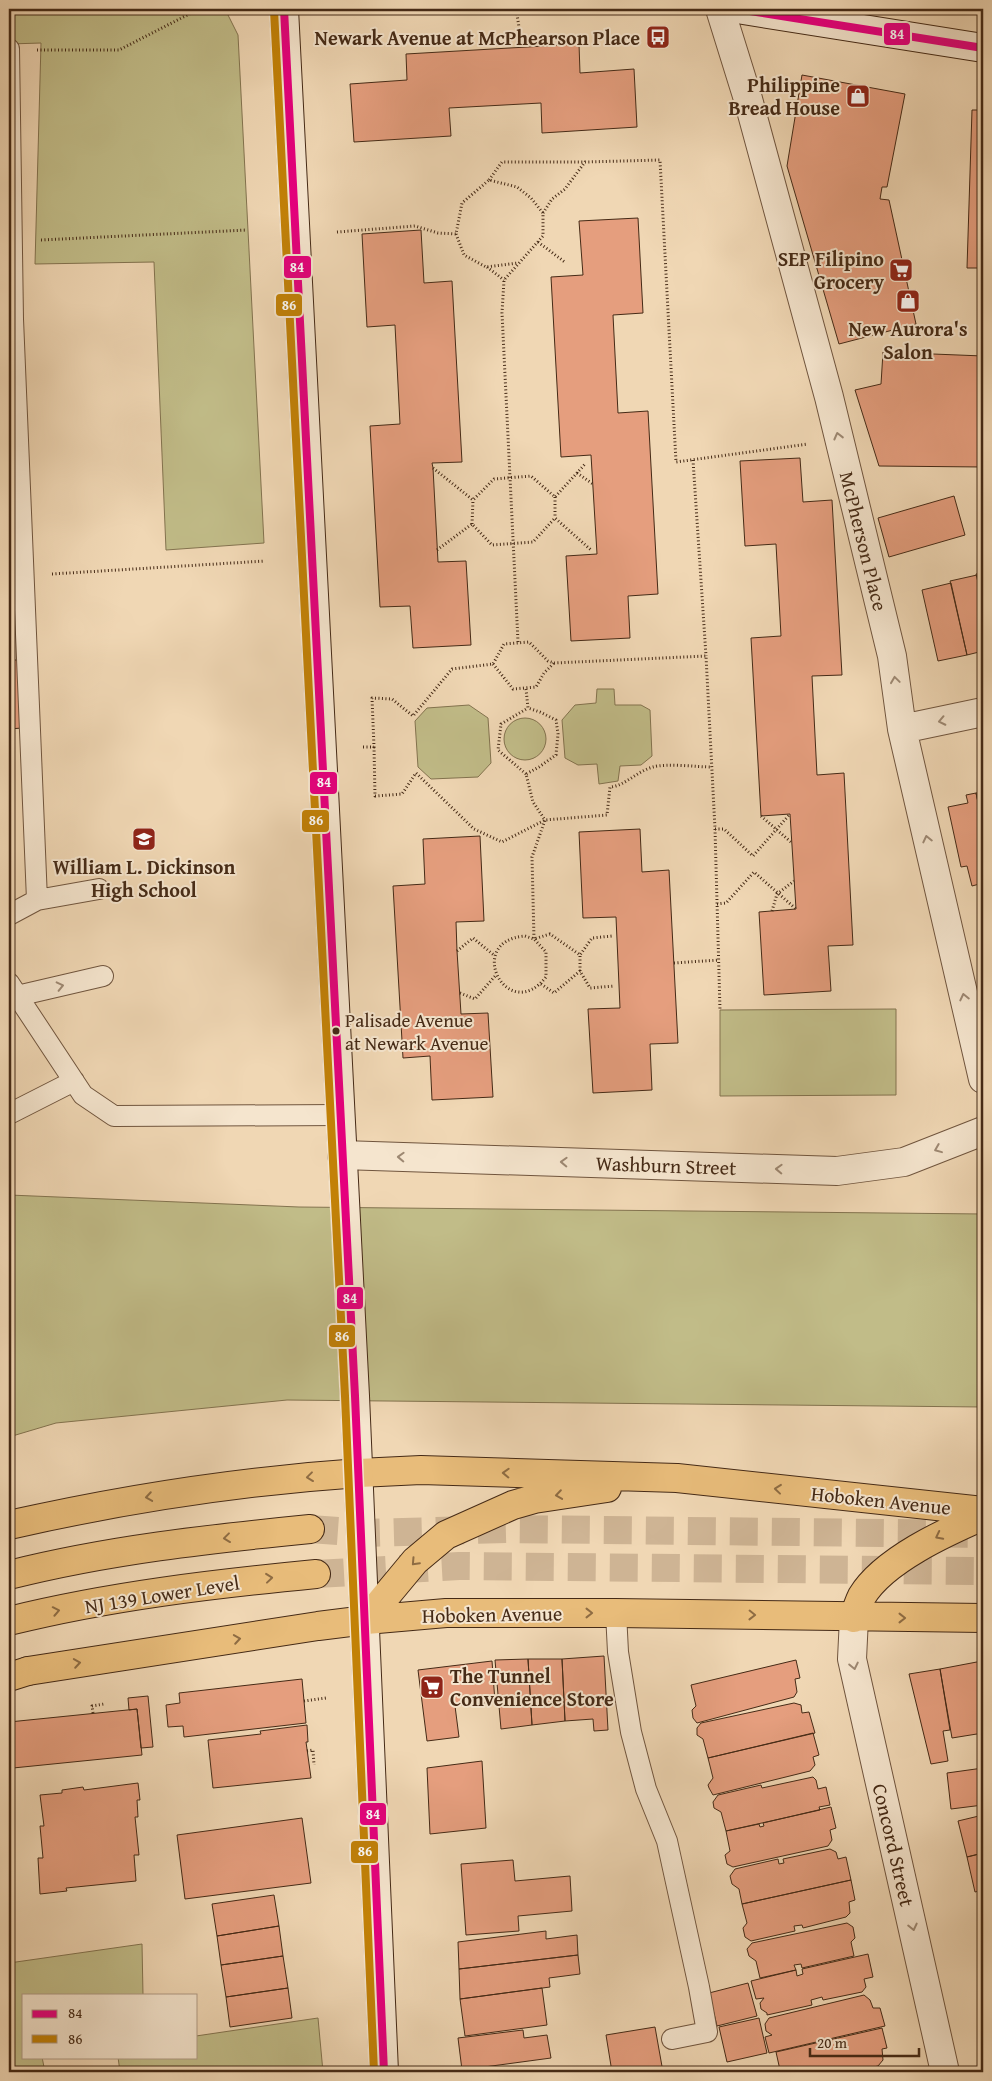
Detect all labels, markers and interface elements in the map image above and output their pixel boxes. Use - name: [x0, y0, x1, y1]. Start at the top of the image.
- line badge: 84: [883, 22, 911, 46]
- place label: Newark Avenue at McPhearson Place: [315, 23, 640, 52]
- bus stop icon: Newark Avenue at McPhearson Place: [645, 24, 671, 50]
- text: 84: [890, 24, 904, 44]
- place label: Philippine Bread House: [728, 70, 840, 122]
- shop icon: Philippine Bread House: [845, 83, 871, 109]
- place label: SEP Filipino Grocery: [778, 244, 885, 296]
- line badge: 84: [283, 255, 312, 279]
- text: 84: [290, 257, 304, 277]
- supermarket icon: SEP Filipino Grocery: [888, 257, 914, 283]
- shop icon: New Aurora's Salon: [895, 288, 921, 314]
- line badge: 86: [275, 293, 303, 317]
- text: 86: [282, 295, 296, 315]
- place label: New Aurora's Salon: [848, 314, 968, 366]
- one-way arrow: [834, 433, 844, 441]
- street label: McPherson Place: [833, 468, 895, 614]
- one-way arrow: [890, 676, 901, 684]
- one-way arrow: [938, 715, 947, 725]
- line badge: 84: [309, 771, 338, 795]
- text: 84: [317, 772, 331, 792]
- line badge: 86: [301, 809, 330, 833]
- text: 86: [309, 810, 323, 830]
- school or university icon: William L. Dickinson High School: [131, 826, 157, 852]
- one-way arrow: [922, 834, 933, 843]
- place label: William L. Dickinson High School: [53, 852, 236, 904]
- one-way arrow: [56, 981, 65, 992]
- one-way arrow: [959, 993, 970, 1002]
- place label: Palisade Avenue at Newark Avenue: [345, 1006, 489, 1057]
- marker: Palisade Avenue at Newark Avenue: [331, 1026, 341, 1036]
- one-way arrow: [934, 1143, 943, 1153]
- street label: Washburn Street: [595, 1148, 737, 1182]
- one-way arrow: [397, 1152, 405, 1162]
- one-way arrow: [559, 1157, 567, 1167]
- one-way arrow: [774, 1163, 782, 1174]
- line badge: 84: [336, 1286, 364, 1310]
- text: 84: [343, 1288, 357, 1308]
- line badge: 86: [328, 1324, 356, 1348]
- text: 86: [335, 1326, 349, 1346]
- one-way arrow: [502, 1467, 510, 1478]
- one-way arrow: [306, 1471, 314, 1482]
- street label: Hoboken Avenue: [810, 1478, 952, 1522]
- one-way arrow: [774, 1484, 782, 1495]
- one-way arrow: [555, 1490, 564, 1500]
- one-way arrow: [145, 1492, 153, 1502]
- one-way arrow: [935, 1530, 944, 1541]
- one-way arrow: [223, 1532, 231, 1543]
- one-way arrow: [412, 1556, 421, 1565]
- street label: NJ 139 Lower Level: [83, 1567, 242, 1621]
- one-way arrow: [265, 1573, 273, 1584]
- street label: Hoboken Avenue: [422, 1598, 562, 1630]
- one-way arrow: [52, 1606, 61, 1616]
- one-way arrow: [586, 1608, 594, 1618]
- one-way arrow: [748, 1610, 756, 1621]
- one-way arrow: [899, 1613, 907, 1623]
- one-way arrow: [233, 1634, 242, 1644]
- one-way arrow: [72, 1659, 81, 1669]
- place label: The Tunnel Convenience Store: [450, 1661, 614, 1713]
- one-way arrow: [848, 1662, 859, 1670]
- supermarket icon: The Tunnel Convenience Store: [419, 1674, 445, 1700]
- street label: Concord Street: [866, 1781, 922, 1909]
- line badge: 84: [359, 1802, 387, 1826]
- text: 84: [366, 1804, 380, 1824]
- line badge: 86: [350, 1840, 379, 1864]
- text: 86: [358, 1841, 372, 1861]
- one-way arrow: [907, 1923, 918, 1932]
- legend: [22, 1994, 198, 2058]
- text: 84: [68, 2002, 82, 2023]
- scale bar: [810, 2026, 918, 2058]
- text: 86: [68, 2028, 82, 2049]
- text: 20 m: [817, 2032, 848, 2053]

